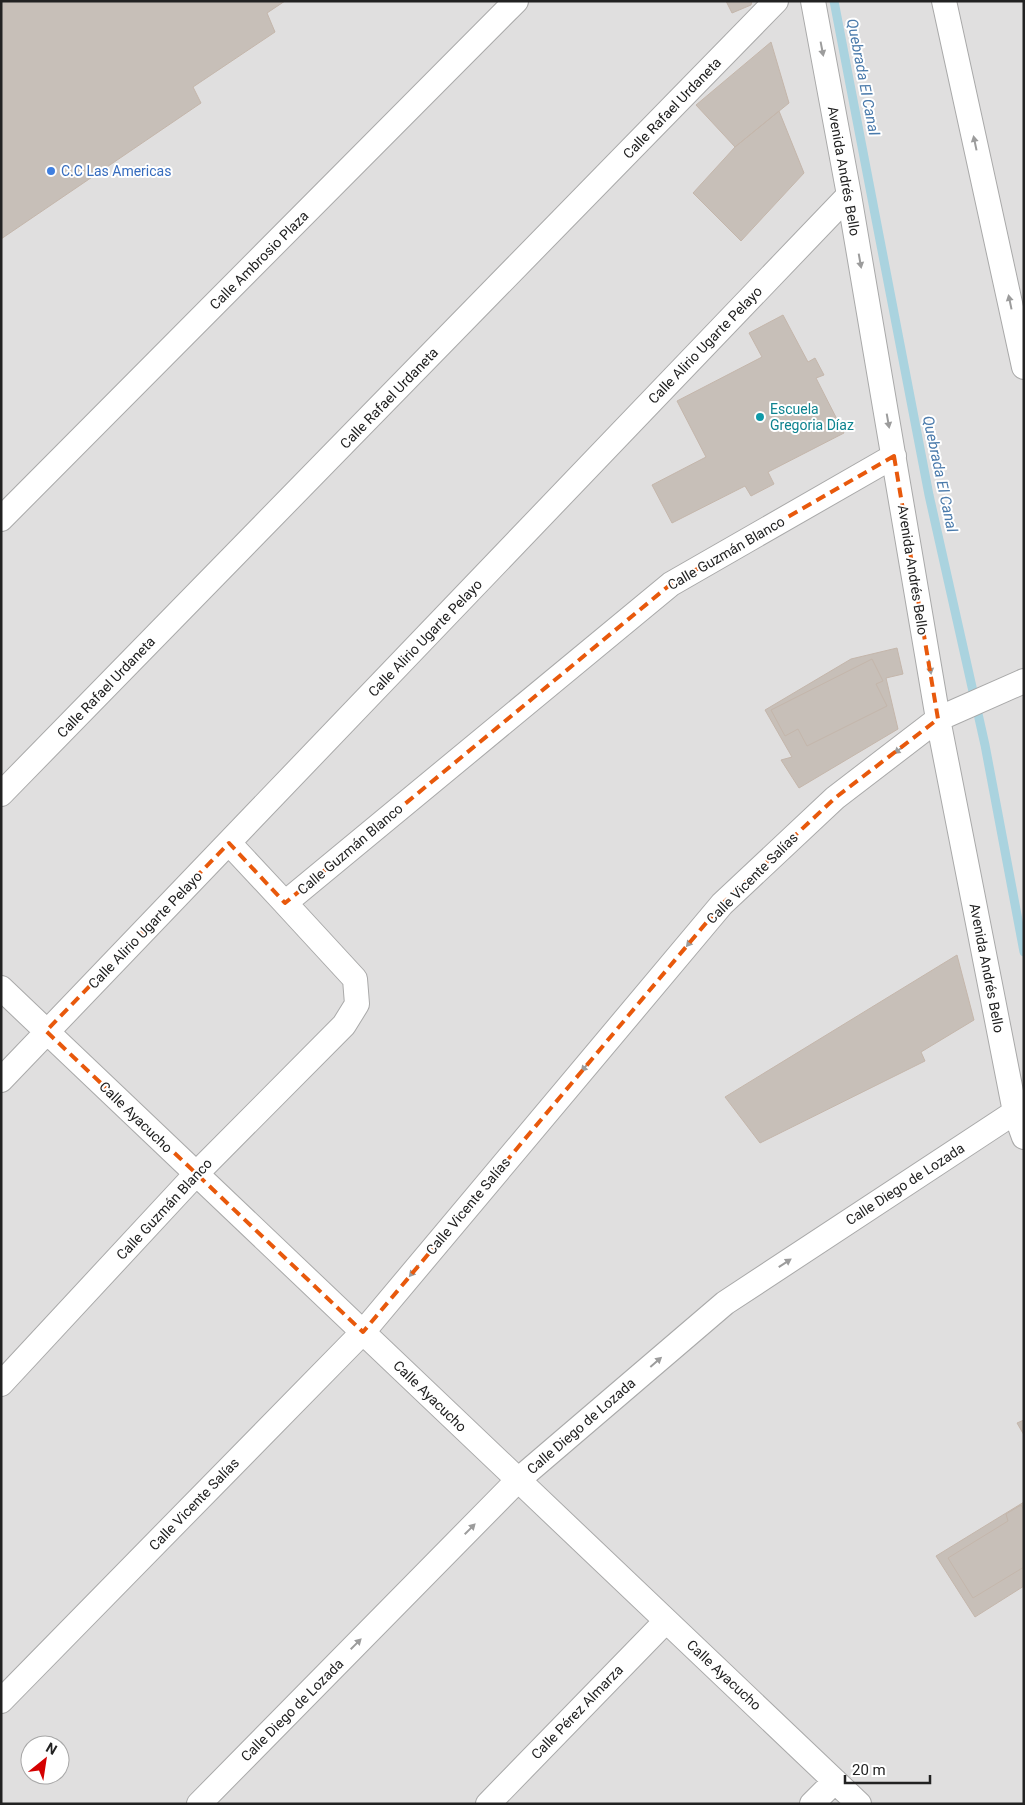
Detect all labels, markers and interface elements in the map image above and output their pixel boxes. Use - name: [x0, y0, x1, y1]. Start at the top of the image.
- water label: Quebrada El Canal: [843, 17, 883, 137]
- one-way arrow: [818, 42, 826, 58]
- street label: Calle Rafael Urdaneta: [620, 54, 724, 162]
- street label: Avenida Andrés Bello: [825, 105, 863, 237]
- one-way arrow: [971, 136, 979, 151]
- place label: C.C Las Americas: [61, 163, 171, 179]
- marker: C.C Las Americas: [45, 165, 57, 177]
- street label: Calle Ambrosio Plaza: [206, 207, 312, 313]
- one-way arrow: [857, 253, 865, 269]
- street label: Calle Alirio Ugarte Pelayo: [645, 283, 765, 407]
- one-way arrow: [1005, 293, 1013, 309]
- street label: Calle Rafael Urdaneta: [337, 344, 441, 452]
- place label: Escuela Gregoria Díaz: [770, 401, 854, 433]
- marker: Escuela Gregoria Díaz: [754, 411, 766, 423]
- one-way arrow: [885, 413, 893, 429]
- water label: Quebrada El Canal: [919, 414, 961, 534]
- street label: Avenida Andrés Bello: [895, 504, 931, 636]
- street label: Calle Guzmán Blanco: [665, 513, 787, 593]
- street label: Calle Alirio Ugarte Pelayo: [365, 576, 485, 700]
- street label: Calle Rafael Urdaneta: [54, 633, 158, 741]
- one-way arrow: [926, 660, 934, 676]
- one-way arrow: [894, 743, 907, 754]
- street label: Calle Guzmán Blanco: [294, 800, 406, 898]
- street label: Calle Vicente Salías: [703, 829, 801, 927]
- street label: Calle Alirio Ugarte Pelayo: [85, 868, 205, 992]
- street label: Avenida Andrés Bello: [967, 902, 1007, 1034]
- one-way arrow: [685, 934, 696, 947]
- one-way arrow: [580, 1059, 592, 1071]
- street label: Calle Ayacucho: [96, 1078, 176, 1156]
- street label: Calle Diego de Lozada: [843, 1140, 967, 1228]
- street label: Calle Vicente Salías: [423, 1154, 513, 1258]
- street label: Calle Guzmán Blanco: [113, 1155, 215, 1263]
- one-way arrow: [778, 1258, 792, 1268]
- one-way arrow: [408, 1264, 420, 1276]
- one-way arrow: [649, 1356, 662, 1367]
- street label: Calle Ayacucho: [390, 1357, 470, 1435]
- street label: Calle Diego de Lozada: [524, 1375, 638, 1477]
- street label: Calle Vicente Salías: [146, 1454, 242, 1554]
- one-way arrow: [464, 1523, 476, 1535]
- street label: Calle Ayacucho: [684, 1637, 764, 1713]
- one-way arrow: [350, 1639, 362, 1651]
- street label: Calle Diego de Lozada: [238, 1656, 346, 1764]
- street label: Calle Pérez Almarza: [528, 1662, 626, 1762]
- north arrow: [20, 1735, 70, 1785]
- text: N: [43, 1739, 60, 1758]
- scale bar: [845, 1752, 930, 1784]
- text: 20 m: [852, 1761, 886, 1779]

